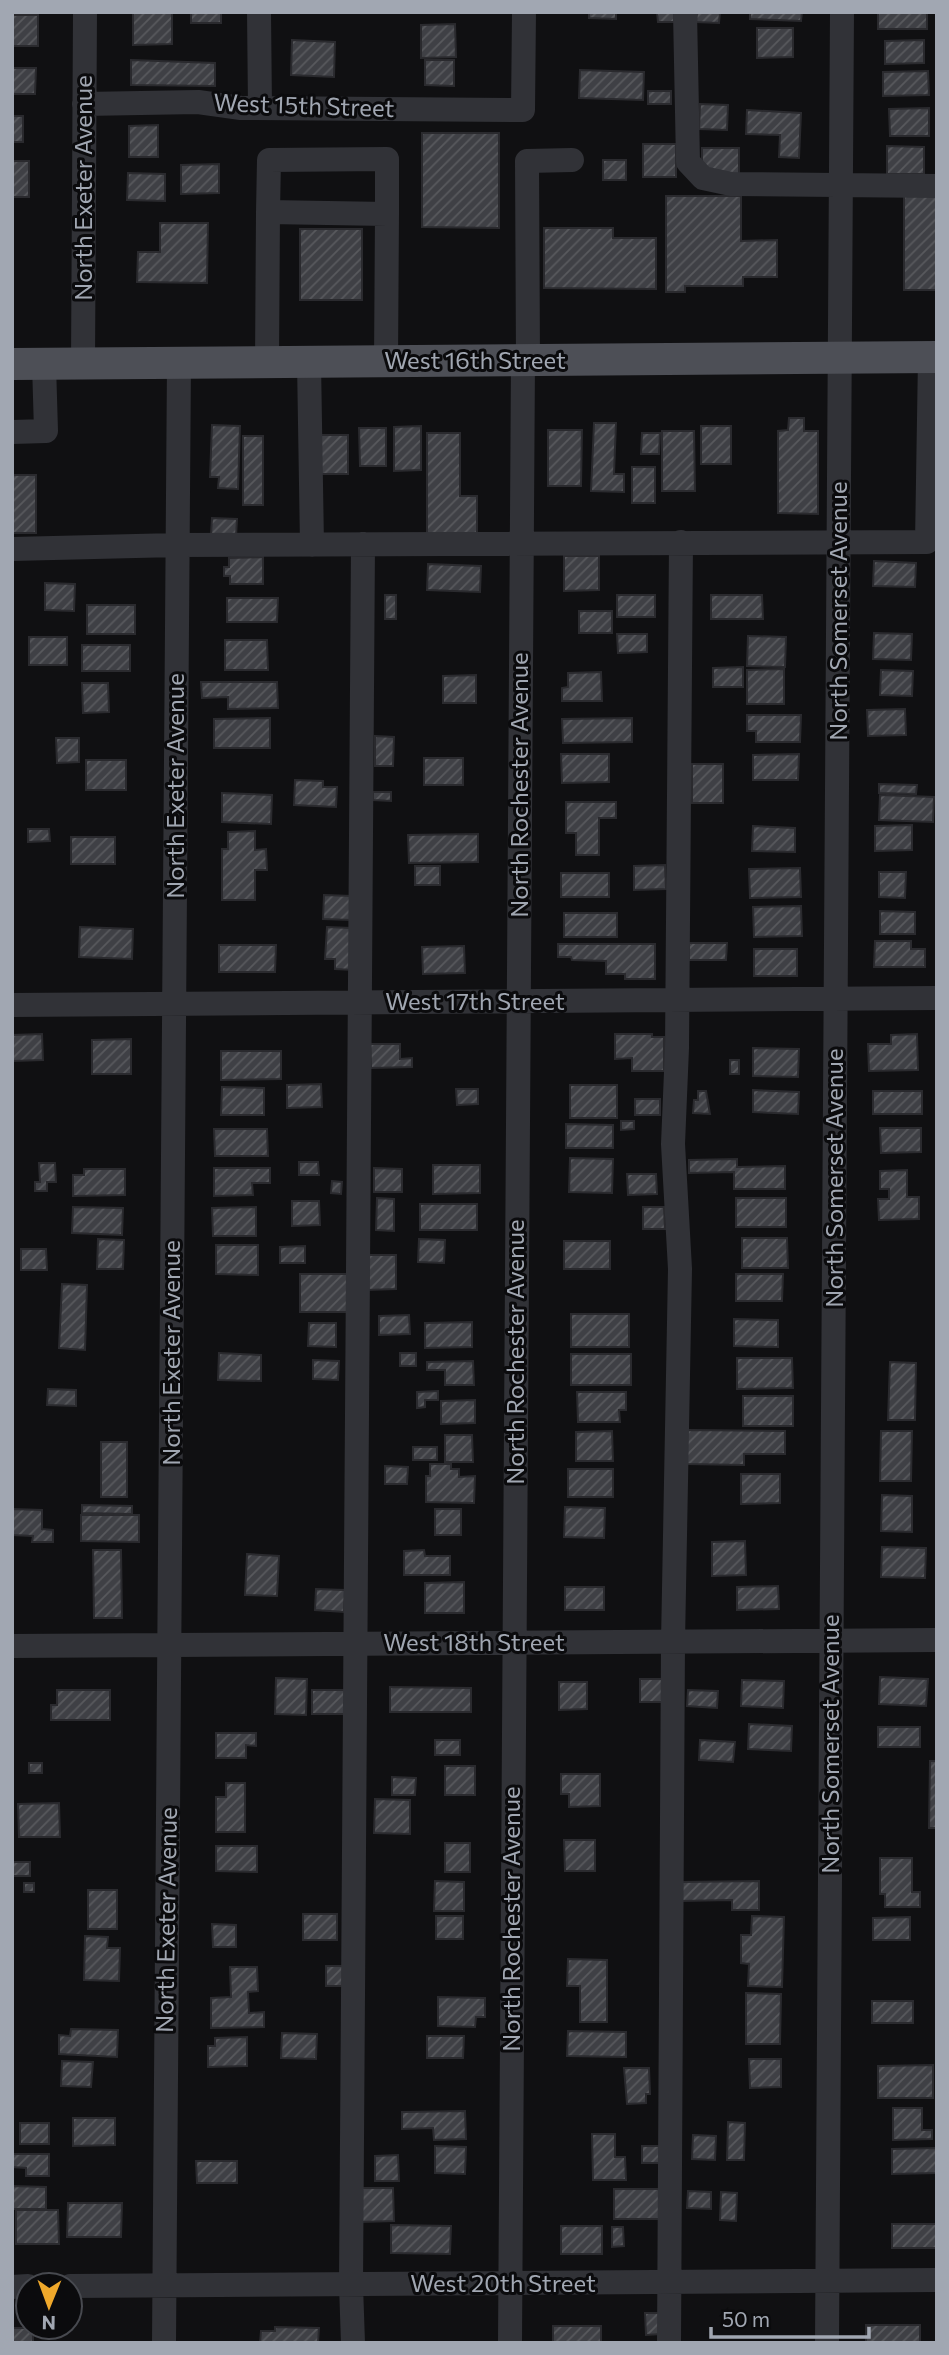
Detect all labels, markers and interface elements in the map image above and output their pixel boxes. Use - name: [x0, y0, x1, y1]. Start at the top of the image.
- street label: North Exeter Avenue: [68, 75, 97, 301]
- street label: West 15th Street: [213, 87, 395, 122]
- street label: West 16th Street: [384, 345, 566, 374]
- street label: North Somerset Avenue: [823, 481, 852, 741]
- street label: North Rochester Avenue: [504, 652, 533, 918]
- street label: North Exeter Avenue: [160, 673, 189, 899]
- street label: West 17th Street: [385, 986, 565, 1015]
- street label: North Somerset Avenue: [819, 1048, 848, 1308]
- street label: North Rochester Avenue: [500, 1219, 529, 1485]
- street label: North Exeter Avenue: [156, 1240, 185, 1466]
- street label: North Somerset Avenue: [815, 1614, 844, 1874]
- street label: West 18th Street: [383, 1627, 565, 1656]
- street label: North Rochester Avenue: [496, 1786, 525, 2052]
- street label: North Exeter Avenue: [149, 1807, 182, 2033]
- street label: West 20th Street: [410, 2268, 596, 2297]
- north arrow: [14, 2271, 84, 2341]
- scale bar: [711, 2296, 869, 2340]
- text: 50 m: [722, 2306, 770, 2331]
- text: N: [41, 2312, 56, 2335]

